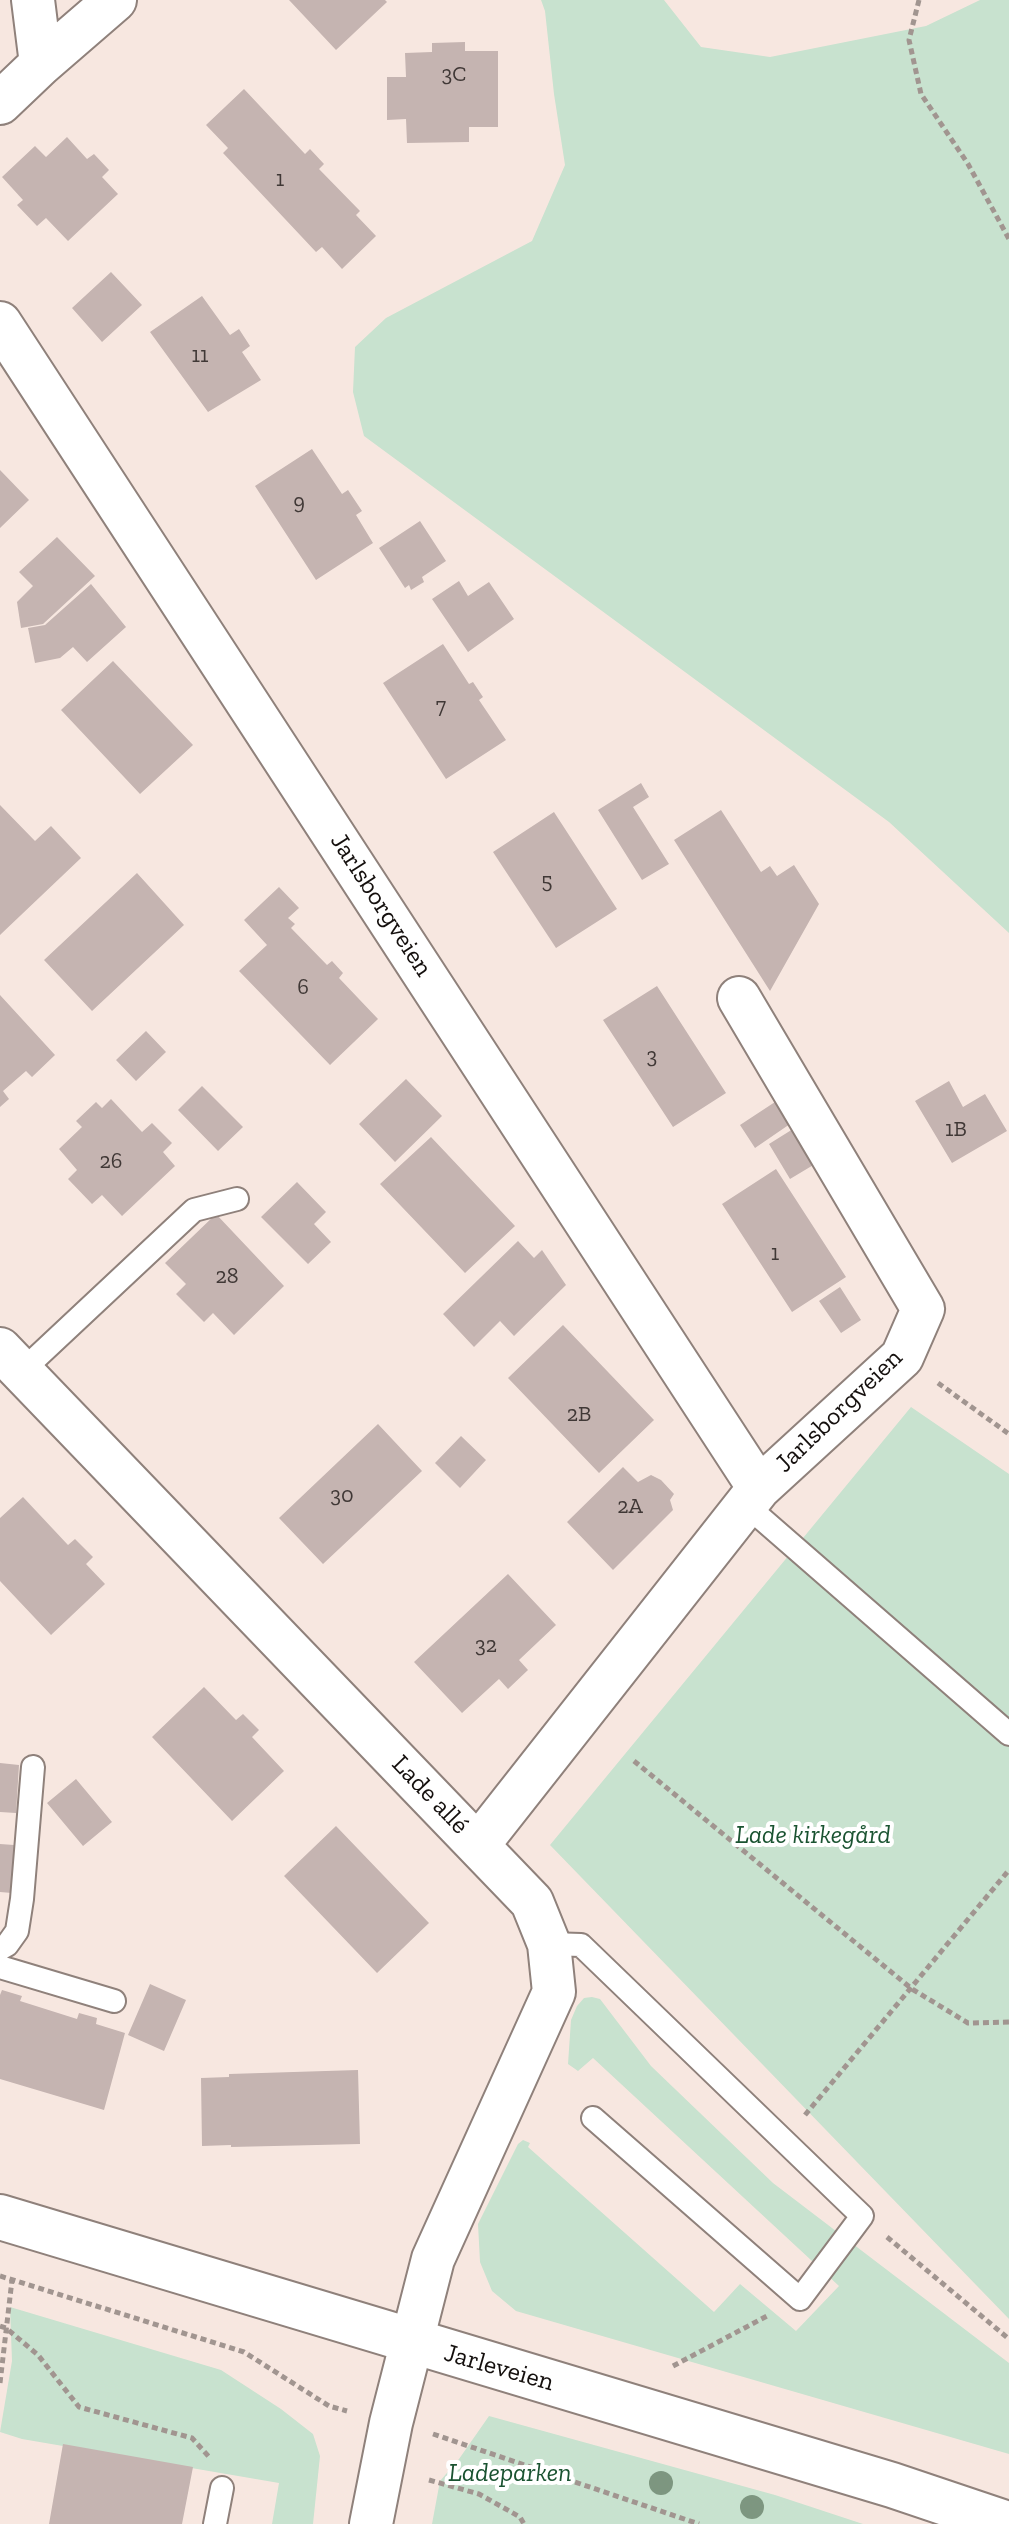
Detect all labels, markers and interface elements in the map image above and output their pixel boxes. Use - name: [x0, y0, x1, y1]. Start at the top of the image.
- house number: 3C: [442, 62, 466, 88]
- house number: 1: [276, 167, 284, 193]
- house number: 11: [192, 343, 208, 369]
- house number: 9: [293, 490, 305, 516]
- house number: 7: [436, 694, 446, 720]
- street label: Jarlsborgveien: [323, 828, 439, 982]
- house number: 5: [541, 869, 553, 895]
- house number: 6: [297, 975, 309, 1001]
- house number: 3: [647, 1044, 657, 1070]
- house number: 1B: [945, 1117, 967, 1143]
- house number: 26: [99, 1149, 123, 1175]
- house number: 1: [771, 1241, 779, 1267]
- house number: 28: [215, 1264, 239, 1290]
- street label: Jarlsborgveien: [769, 1343, 909, 1479]
- house number: 2B: [567, 1402, 591, 1428]
- house number: 30: [330, 1483, 354, 1509]
- house number: 2A: [617, 1494, 643, 1520]
- house number: 32: [475, 1633, 497, 1659]
- street label: Lade allé: [385, 1749, 475, 1841]
- park label: Lade kirkegård: [735, 1820, 891, 1852]
- street label: Jarleveien: [441, 2337, 557, 2399]
- park label: Ladeparken: [448, 2458, 572, 2490]

